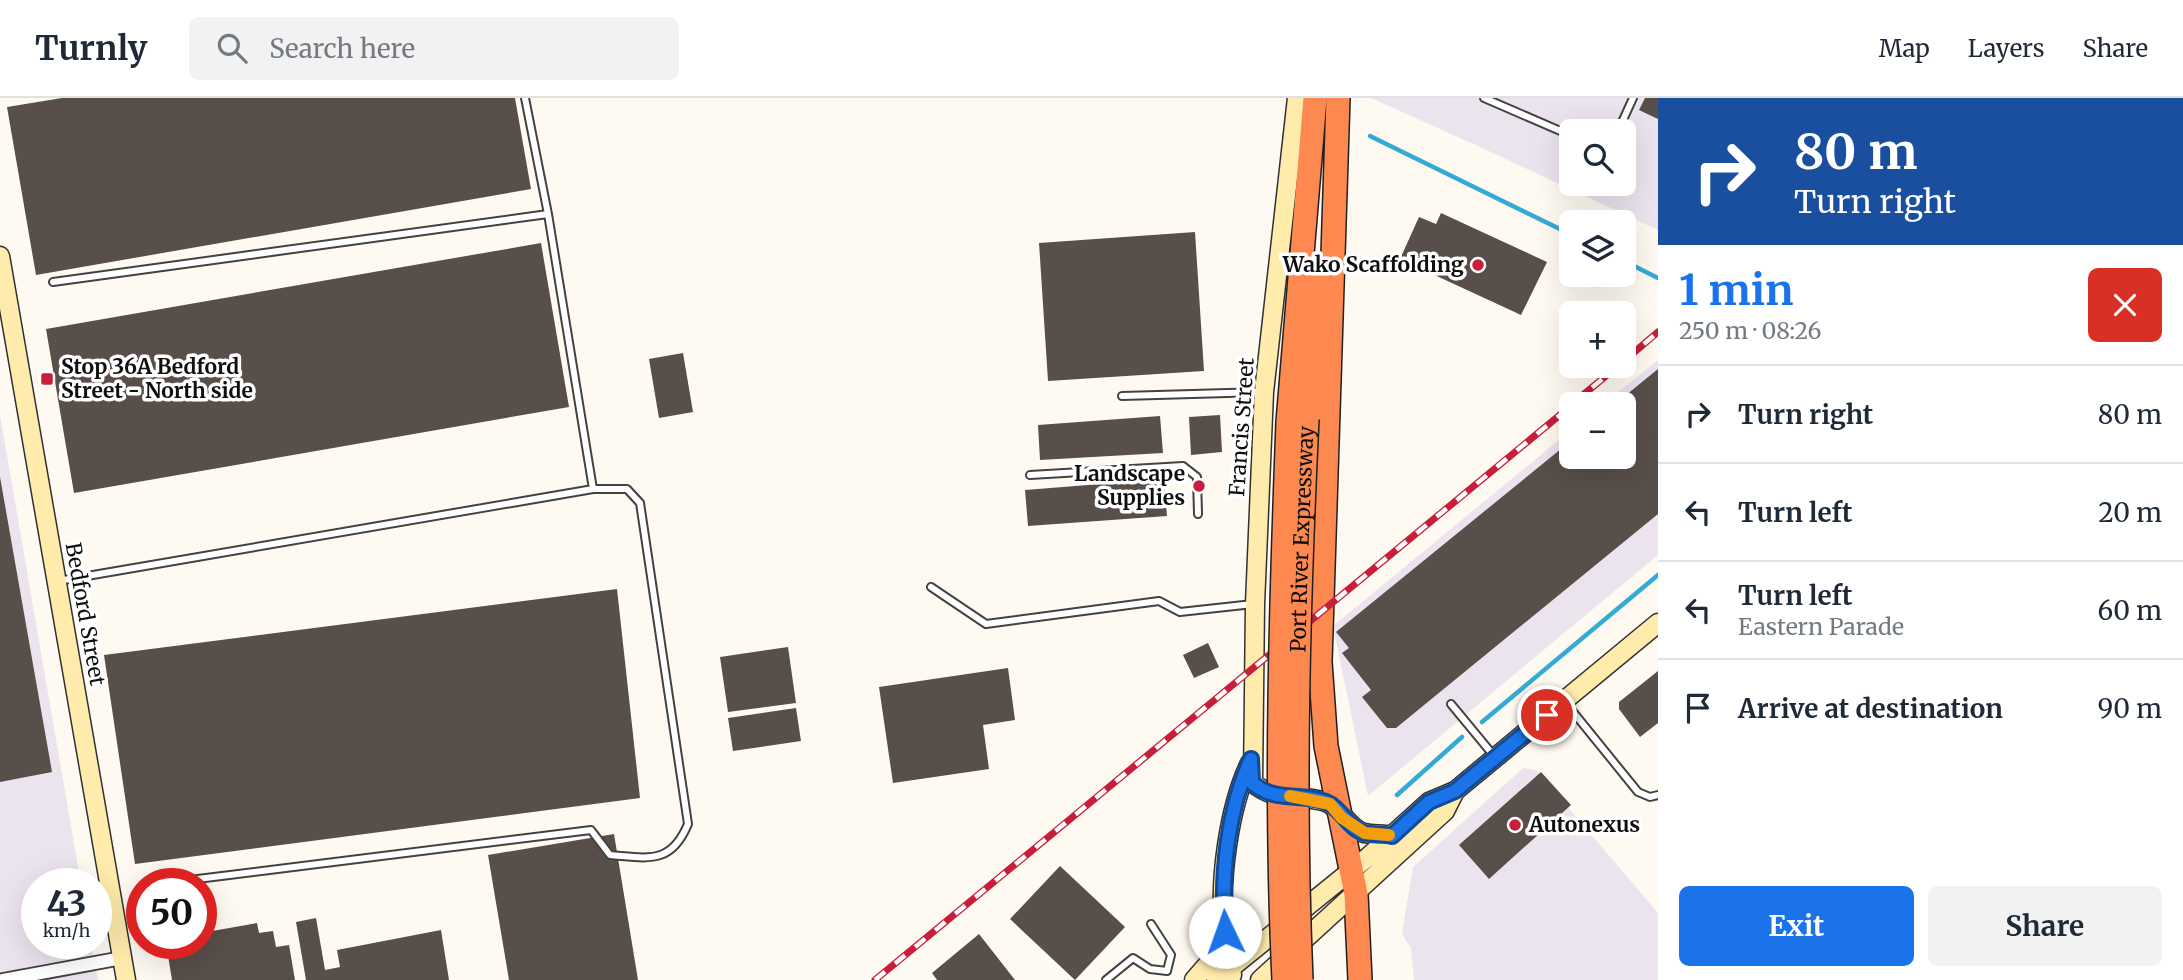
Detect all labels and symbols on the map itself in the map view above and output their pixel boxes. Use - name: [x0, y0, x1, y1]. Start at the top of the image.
- place label: Wako Scaffolding: [1282, 251, 1464, 278]
- marker: Wako Scaffolding: [1470, 257, 1486, 273]
- place label: Stop 36A Bedford Street - North side: [61, 353, 253, 404]
- street label: Francis Street: [1223, 357, 1260, 497]
- marker: Stop 36A Bedford Street - North side: [39, 371, 55, 387]
- street label: Port River Expressway: [1284, 424, 1320, 653]
- place label: Landscape Supplies: [1074, 460, 1185, 511]
- marker: Landscape Supplies: [1191, 478, 1207, 494]
- street label: Bedford Street: [60, 540, 111, 688]
- pin: [1517, 685, 1577, 745]
- place label: Autonexus: [1528, 811, 1640, 838]
- marker: Autonexus: [1507, 817, 1523, 833]
- speed limit sign: 50: [126, 868, 217, 959]
- position arrow: [1188, 895, 1262, 969]

